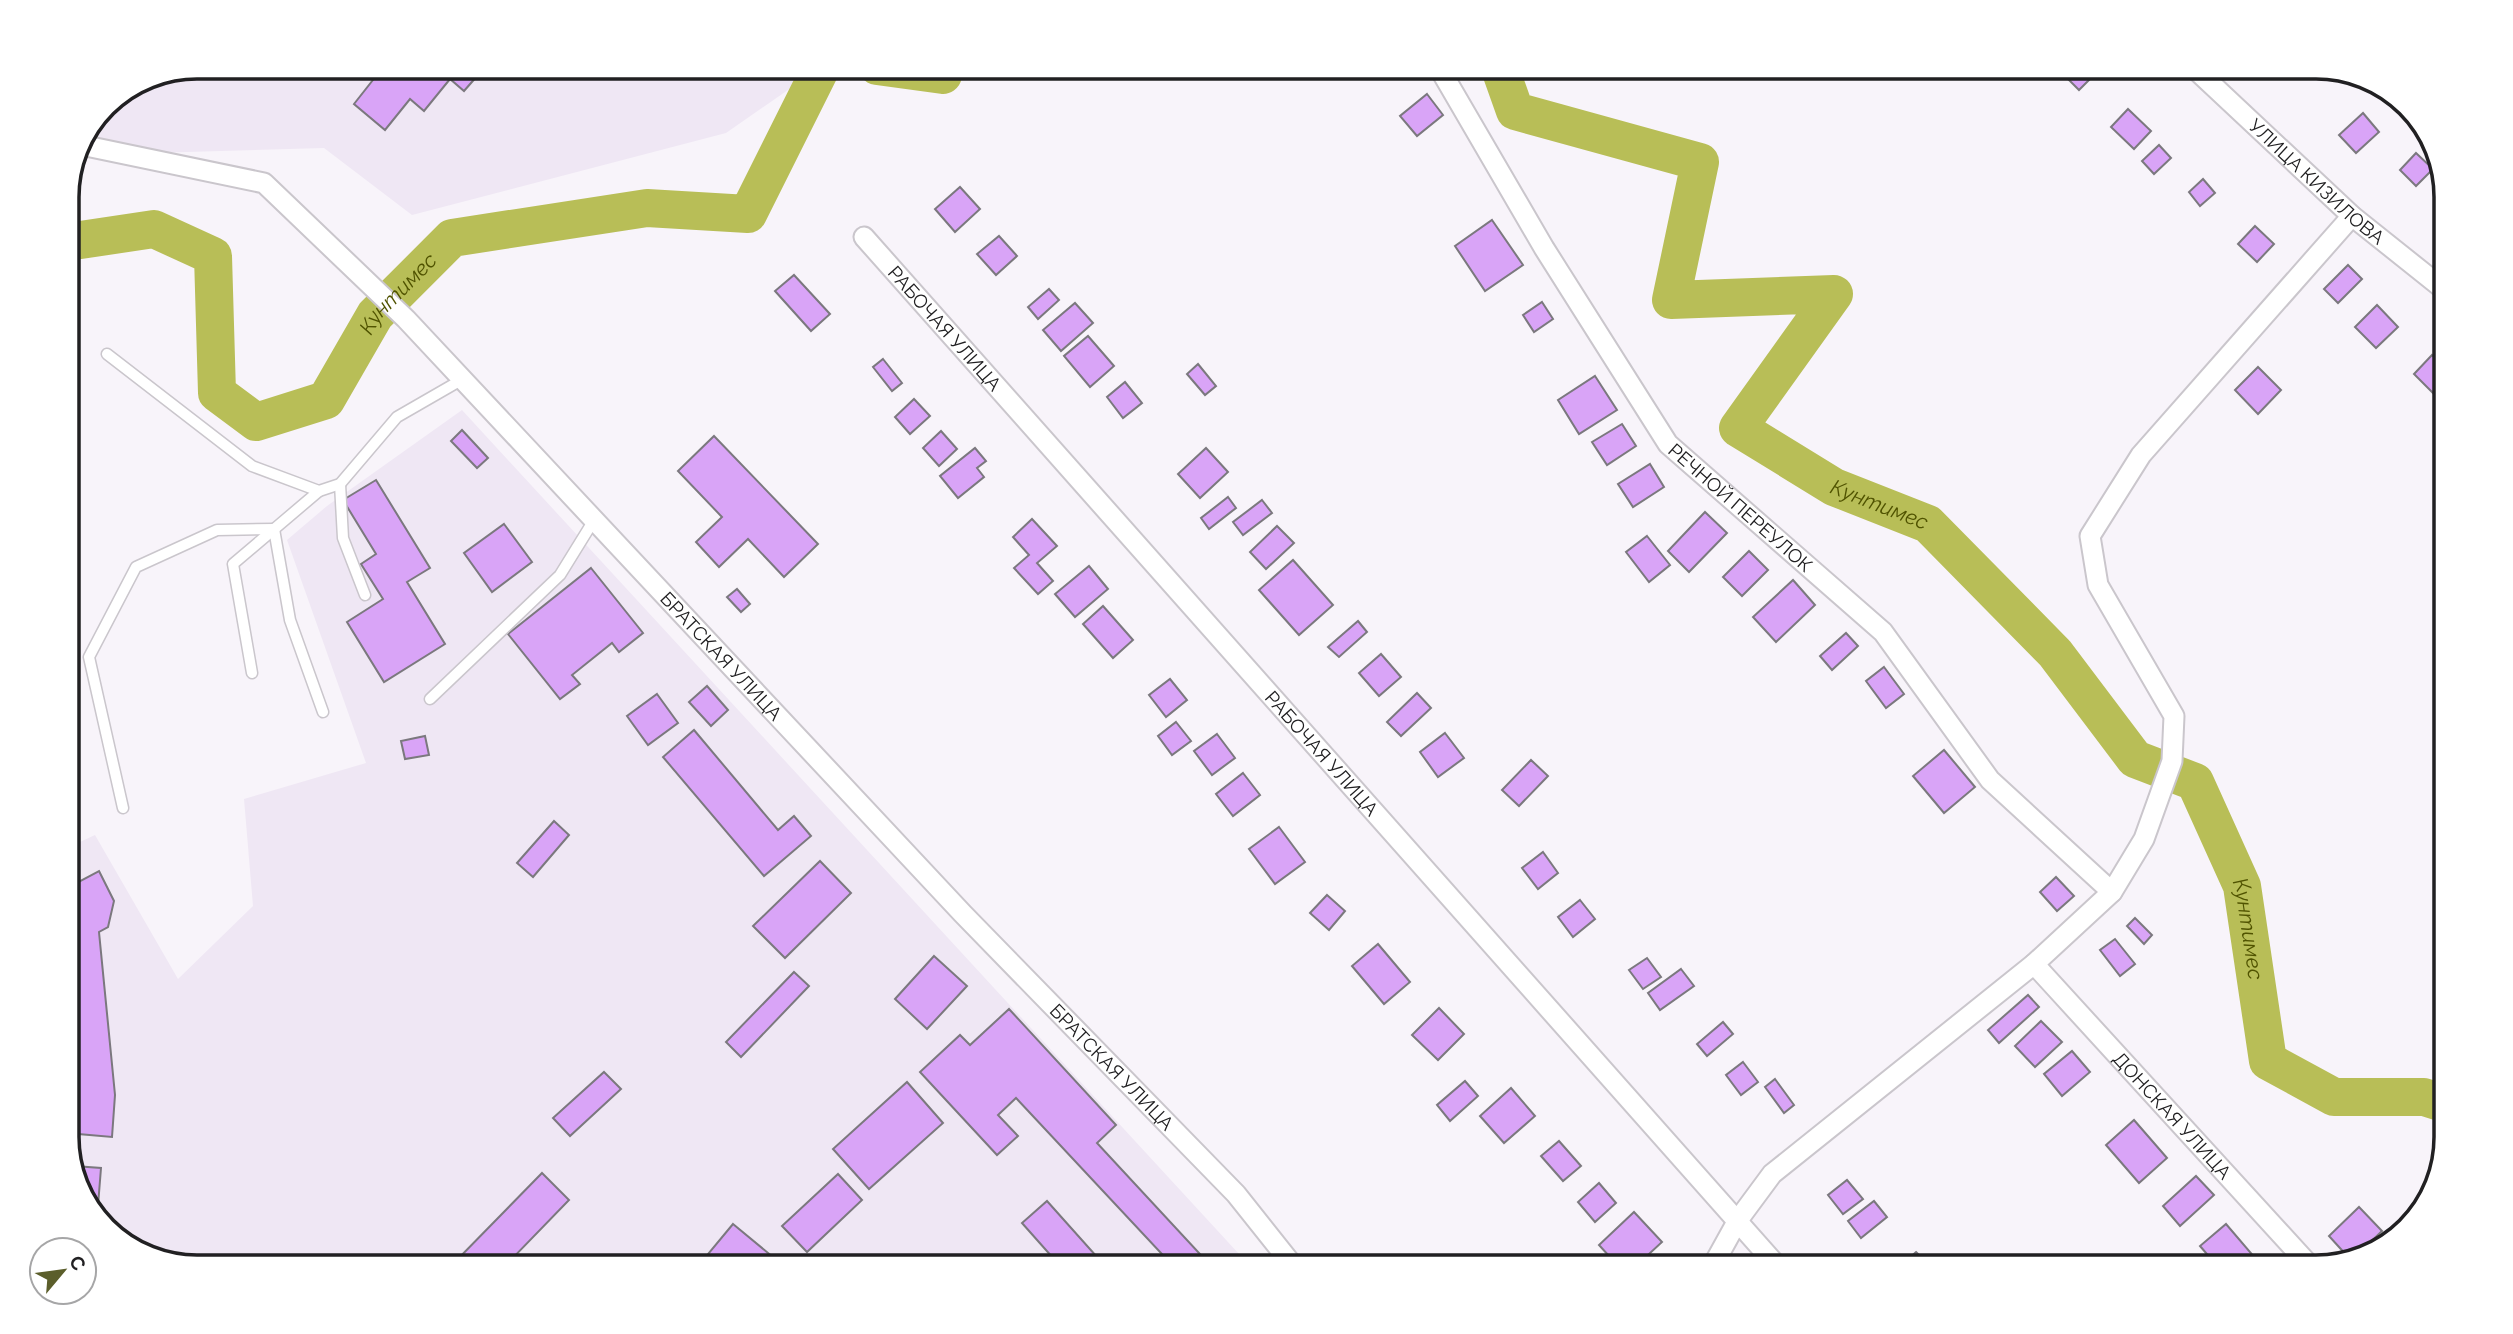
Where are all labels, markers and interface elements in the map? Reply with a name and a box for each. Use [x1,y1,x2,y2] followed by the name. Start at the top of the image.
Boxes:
[2244,114,2389,249] street label: УЛИЦА КИЗИЛОВА
[354,248,442,339] water label: Кунтимес
[884,261,1006,395] street label: РАБОЧАЯ УЛИЦА
[1664,439,1817,576] street label: РЕЧНОЙ ПЕРЕУЛОК
[1827,474,1932,535] water label: Кунтимес
[656,587,787,725] street label: БРАТСКАЯ УЛИЦА
[1261,686,1383,820] street label: РАБОЧАЯ УЛИЦА
[2228,874,2269,981] water label: Кунтимес
[1046,999,1179,1135] street label: БРАТСКАЯ УЛИЦА
[2109,1047,2236,1183] street label: ДОНСКАЯ УЛИЦА
[28,1236,98,1306] north arrow
[65,1252,91,1274] text: С

